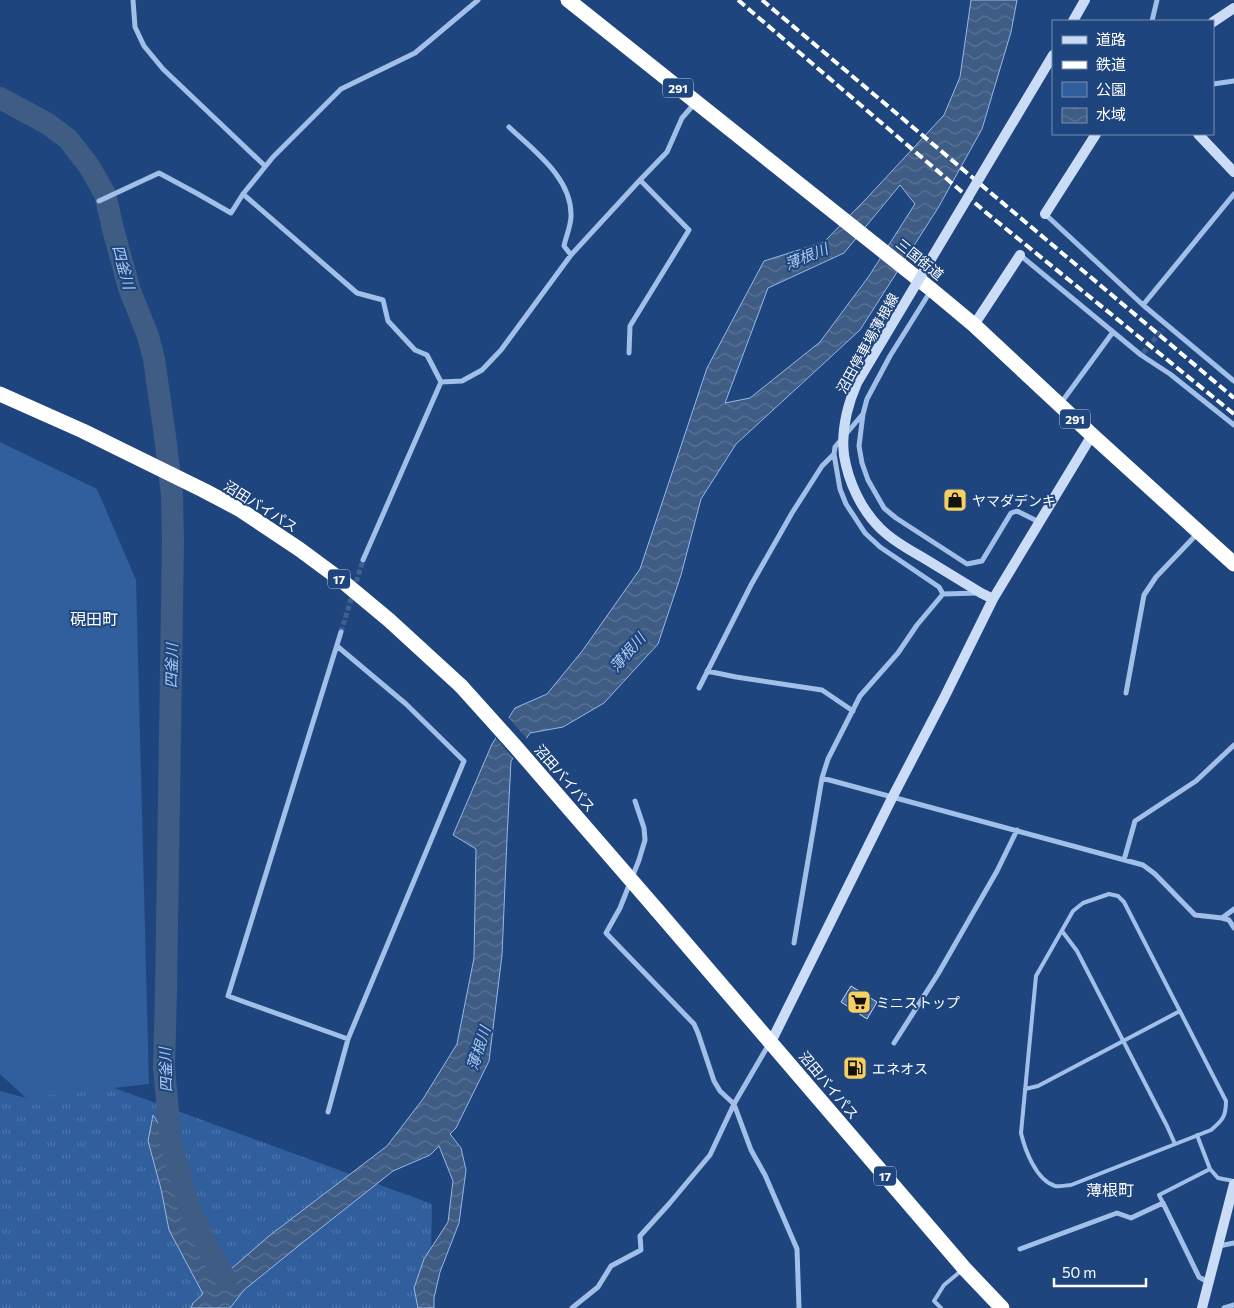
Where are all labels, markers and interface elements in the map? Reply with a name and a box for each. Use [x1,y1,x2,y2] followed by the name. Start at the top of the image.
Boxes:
[1052,20,1214,135] legend
[1096,30,1126,48] text: 道路
[1096,55,1126,73] text: 鉄道
[663,78,693,98] road number: 291
[1096,80,1126,98] text: 公園
[1096,105,1126,123] text: 水域
[893,235,947,283] street label: 三国街道
[782,238,832,273] water label: 薄根川
[109,243,139,293] water label: 四釜川
[832,290,902,396] street label: 沼田停車場薄根線
[1060,409,1090,428] road number: 291
[221,477,301,535] street label: 沼田バイパス
[942,487,968,513] shop icon: ヤマダデンキ
[972,492,1056,509] place label: ヤマダデンキ
[328,570,350,588] road number: 17
[70,609,118,628] district label: 硯田町
[605,628,650,675] water label: 薄根川
[162,641,180,689] water label: 四釜川
[531,741,599,815] street label: 沼田バイパス
[846,989,872,1015] supermarket icon: ミニストップ
[876,994,960,1011] place label: ミニストップ
[462,1022,494,1072] water label: 薄根川
[155,1045,175,1093] water label: 四釜川
[796,1047,862,1123] street label: 沼田バイパス
[842,1055,868,1081] fuel station icon: エネオス
[872,1060,928,1077] place label: エネオス
[874,1166,896,1186] road number: 17
[1086,1180,1134,1199] district label: 薄根町
[1054,1256,1146,1288] scale bar
[1062,1263,1096,1281] text: 50 m

